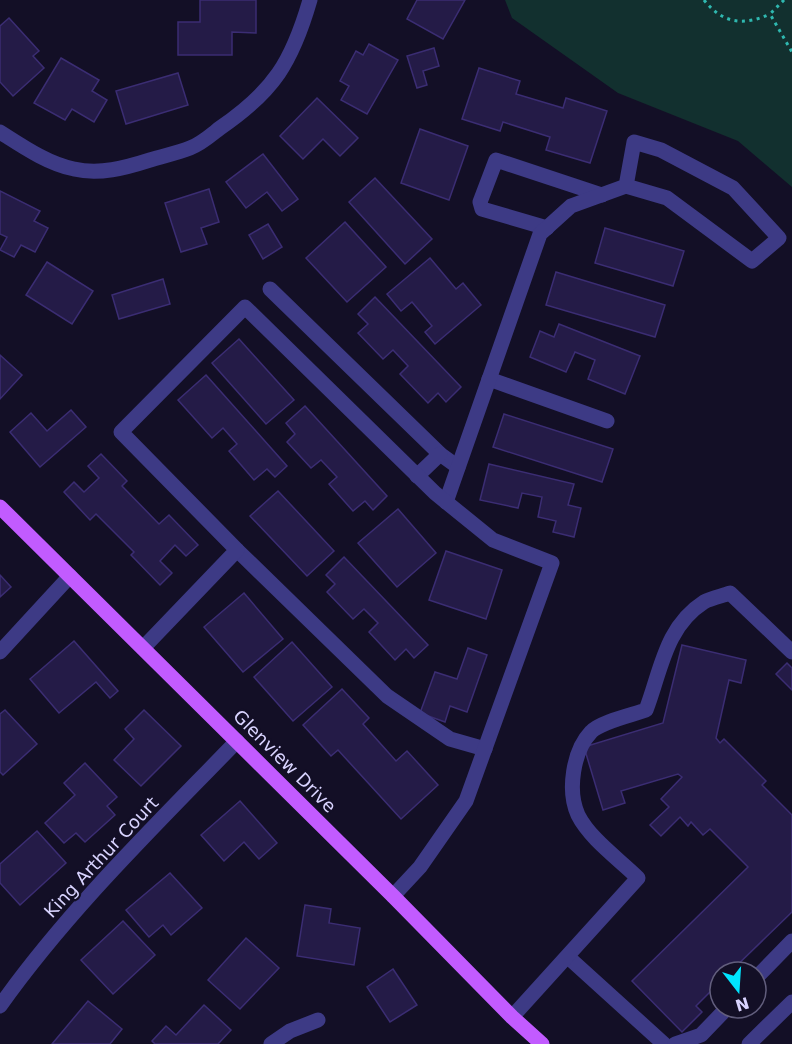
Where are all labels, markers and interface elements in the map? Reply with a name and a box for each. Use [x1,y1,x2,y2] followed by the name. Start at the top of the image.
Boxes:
[229,705,341,817] street label: Glenview Drive
[40,792,162,922] street label: King Arthur Court
[708,960,768,1020] north arrow
[733,993,751,1015] text: N

